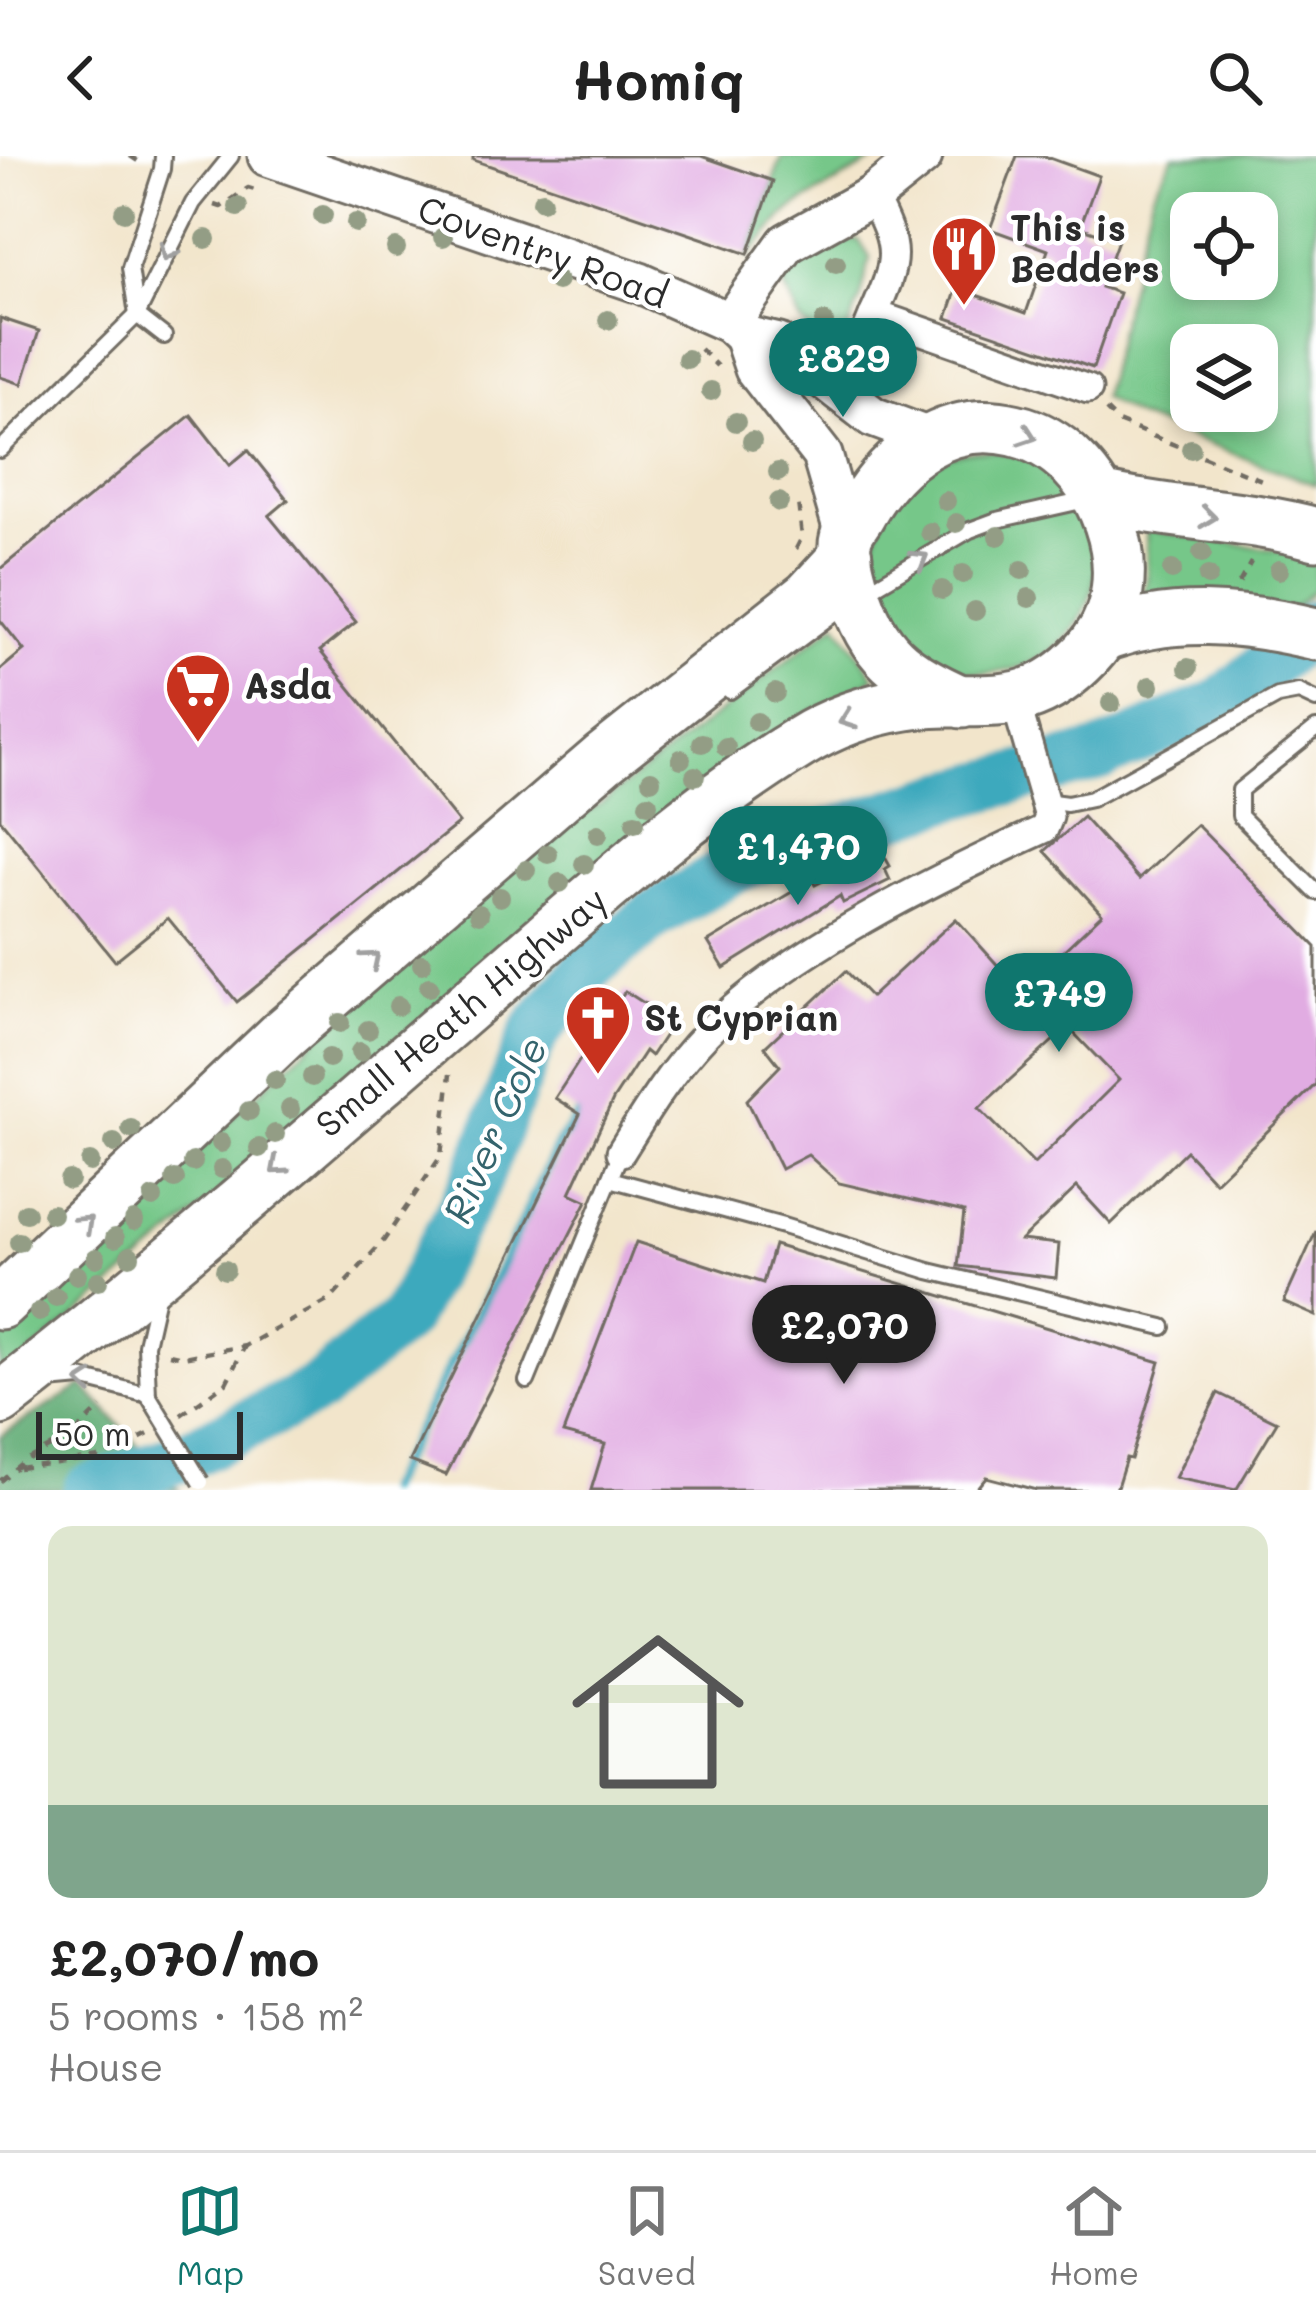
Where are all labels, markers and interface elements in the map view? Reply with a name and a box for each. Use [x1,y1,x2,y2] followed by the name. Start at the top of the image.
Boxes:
[572,43,744,114] text: Homiq
[48,45,114,111] icon: back
[1202,45,1268,111] icon: search
[412,184,675,318] street label: Coventry Road
[1170,192,1278,432] map controls
[1170,192,1278,300] button: locate
[1010,203,1160,291] place label: This is Bedders
[929,214,999,308] restaurant icon: This is Bedders
[159,241,182,263] one-way arrow
[772,318,914,420] pin: £829
[1170,324,1278,432] button: layers
[796,331,890,382] text: £829
[1016,422,1037,446] one-way arrow
[1198,503,1218,529] one-way arrow
[907,550,929,573] one-way arrow
[163,651,233,745] supermarket icon: Asda
[244,661,332,708] place label: Asda
[838,705,859,730] one-way arrow
[700,806,896,908] pin: £1,470
[735,819,861,870] text: £1,470
[305,875,616,1147] street label: Small Heath Highway
[358,951,380,973] one-way arrow
[988,953,1130,1055] pin: £749
[1012,966,1106,1017] text: £749
[563,983,633,1077] church icon: St Cyprian
[644,993,838,1041] place label: St Cyprian
[430,1028,557,1231] water label: River Cole
[270,1152,292,1174] one-way arrow
[71,1215,93,1237] one-way arrow
[746,1285,942,1387] pin: £2,070
[779,1298,909,1349] text: £2,070
[75,1370,94,1395] one-way arrow
[36,1406,243,1459] scale bar
[54,1411,130,1454] text: 50 m
[550,1604,766,1820] icon: home
[48,1922,319,1989] text: £2,070/mo
[48,1989,363,2040] text: 5 rooms · 158 m²
[48,2040,163,2091] text: House
[177,2178,244,2293] tab: Map
[598,2178,696,2293] tab: Saved
[1049,2178,1139,2293] tab: Home

